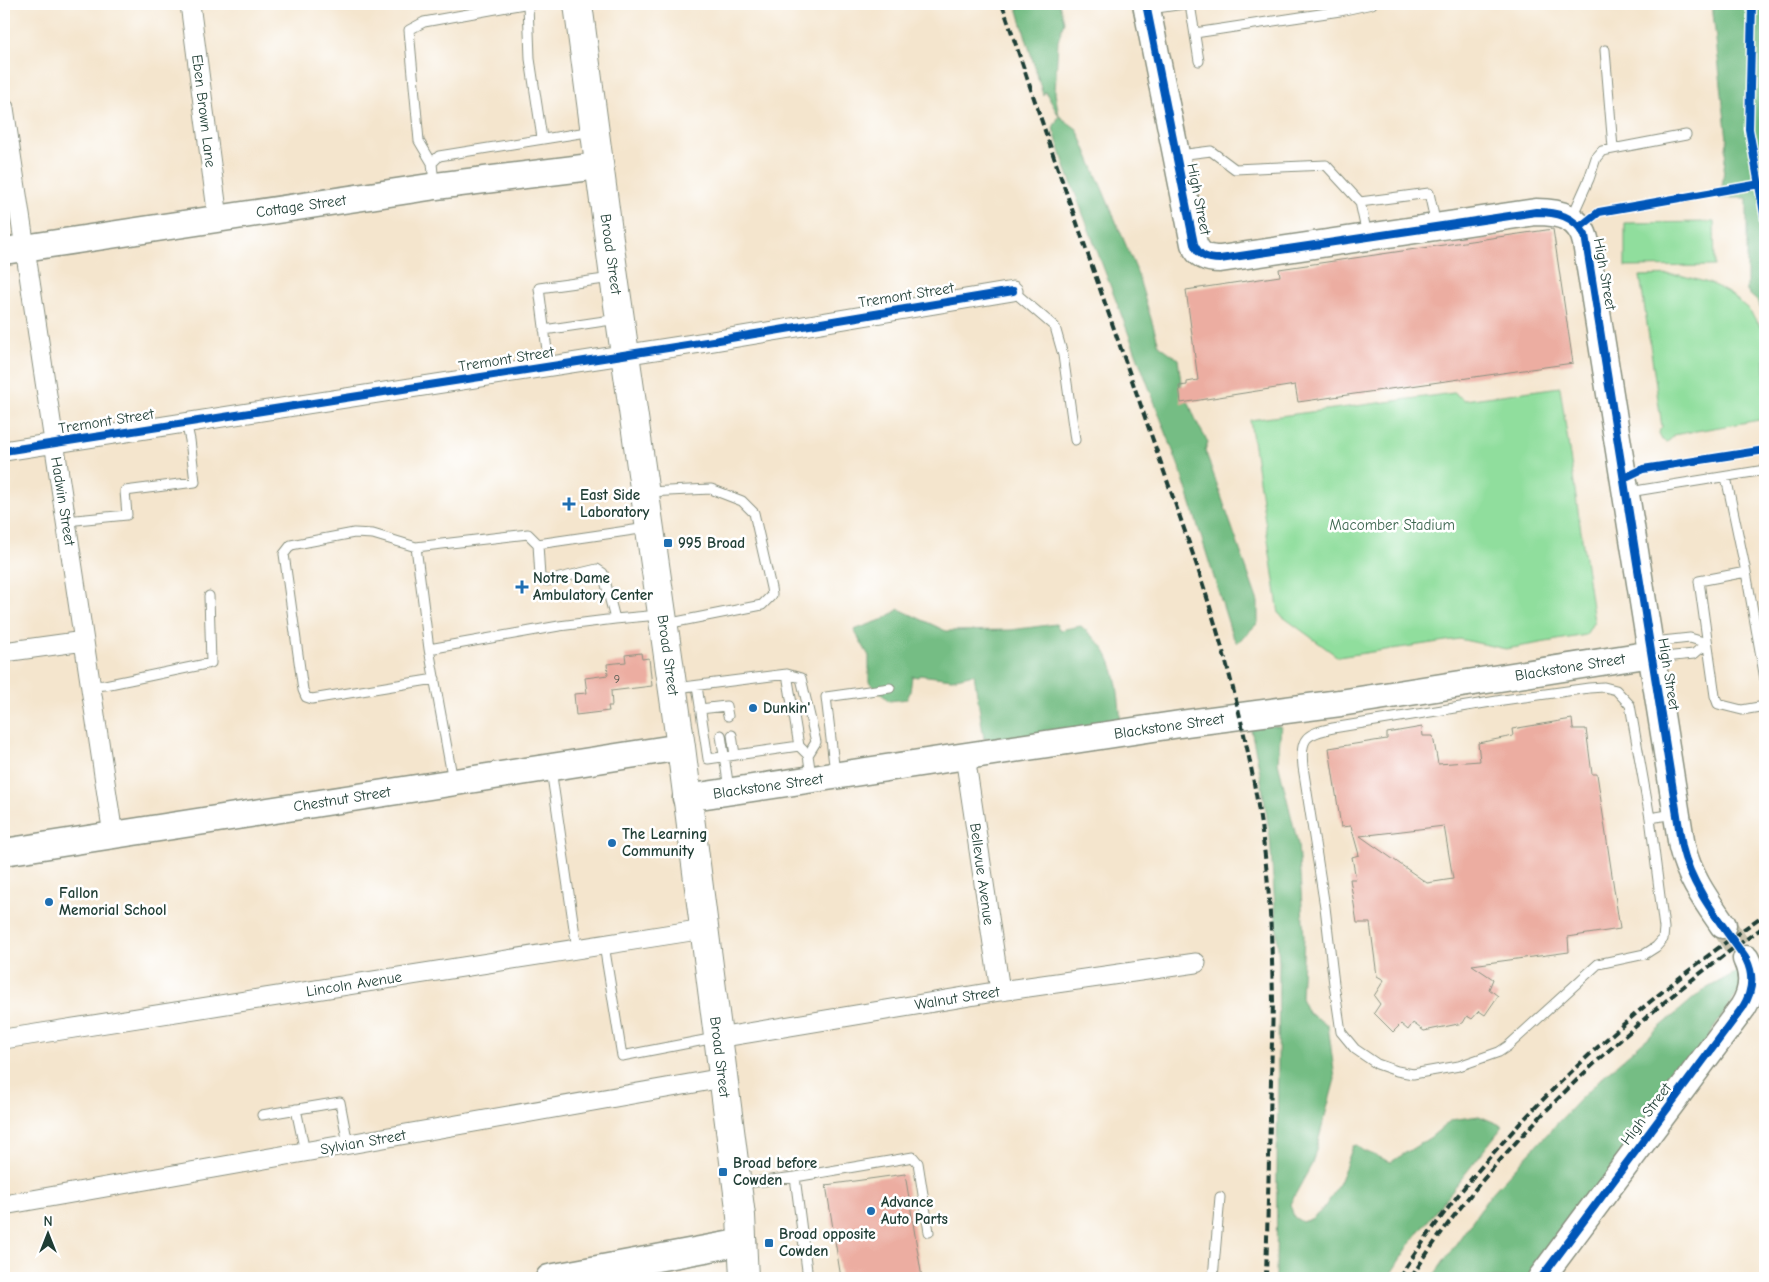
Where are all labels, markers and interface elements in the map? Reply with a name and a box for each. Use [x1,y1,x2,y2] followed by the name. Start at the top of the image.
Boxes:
[188,53,220,169] street label: Eben Brown Lane
[1183,162,1215,237] street label: High Street
[255,191,348,221] street label: Cottage Street
[596,213,626,296] street label: Broad Street
[1590,237,1620,312] street label: High Street
[857,278,956,311] street label: Tremont Street
[457,342,556,375] street label: Tremont Street
[57,404,156,437] street label: Tremont Street
[47,455,79,547] street label: Hadwin Street
[580,486,650,521] place label: East Side Laboratory
[562,497,576,511] marker: East Side Laboratory
[1329,516,1455,534] park label: Macomber Stadium
[678,534,745,552] place label: 995 Broad
[662,537,674,549] marker: 995 Broad
[533,569,653,604] place label: Notre Dame Ambulatory Center
[515,580,529,594] marker: Notre Dame Ambulatory Center
[653,614,683,697] street label: Broad Street
[1654,637,1684,712] street label: High Street
[1514,649,1627,685] street label: Blackstone Street
[614,672,620,686] house number: 9
[763,699,810,717] place label: Dunkin'
[747,702,759,714] marker: Dunkin'
[1113,709,1226,743] street label: Blackstone Street
[712,769,825,803] street label: Blackstone Street
[292,782,393,816] street label: Chestnut Street
[966,822,998,927] street label: Bellevue Avenue
[622,825,707,860] place label: The Learning Community
[606,837,618,849] marker: The Learning Community
[59,884,167,919] place label: Fallon Memorial School
[43,896,55,908] marker: Fallon Memorial School
[305,967,404,1000] street label: Lincoln Avenue
[913,982,1001,1014] street label: Walnut Street
[706,1016,734,1099] street label: Broad Street
[1617,1079,1676,1148] street label: High Street
[319,1125,408,1158] street label: Sylvian Street
[733,1154,817,1189] place label: Broad before Cowden
[717,1166,729,1178] marker: Broad before Cowden
[881,1193,948,1228] place label: Advance Auto Parts
[865,1205,877,1217] marker: Advance Auto Parts
[22,1210,72,1260] north arrow
[43,1213,53,1230] text: N
[779,1225,876,1260] place label: Broad opposite Cowden
[763,1237,775,1249] marker: Broad opposite Cowden

